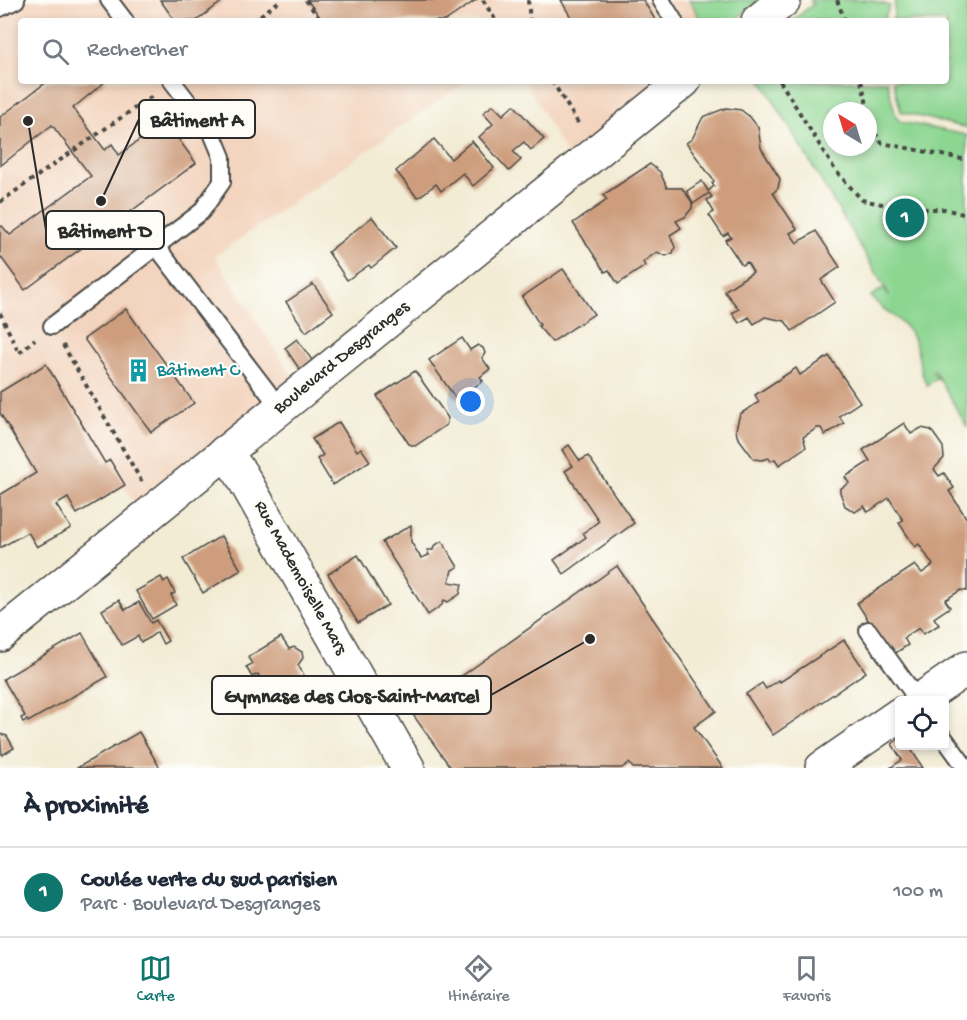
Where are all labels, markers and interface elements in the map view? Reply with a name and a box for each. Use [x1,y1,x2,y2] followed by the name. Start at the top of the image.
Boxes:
[18,18,949,84] search box
[39,35,72,68] icon: search
[87,38,187,64] text: Rechercher
[139,100,255,138] callout: Bâtiment A
[823,102,877,156] north arrow
[150,111,245,134] text: Bâtiment A
[886,196,924,240] pin: 1
[46,211,164,249] callout: Bâtiment D
[57,222,153,245] text: Bâtiment D
[269,296,415,420] street label: Boulevard Desgranges
[126,358,152,384] building icon: Bâtiment C
[156,361,241,382] place label: Bâtiment C
[456,387,485,416] your location
[249,497,352,660] street label: Rue Mademoiselle Mars
[212,676,491,714] callout: Gymnase des Clos-Saint-Marcel
[224,687,480,710] text: Gymnase des Clos-Saint-Marcel
[895,696,949,750] map controls
[895,696,949,750] button: locate
[24,792,148,823] text: À proximité
[81,868,337,894] text: Coulée verte du sud parisien
[39,881,48,904] text: 1
[893,881,943,904] text: 100 m
[81,894,320,917] text: Parc · Boulevard Desgranges
[137,952,175,1007] tab: Carte
[448,952,510,1007] tab: Itinéraire
[783,952,830,1007] tab: Favoris

